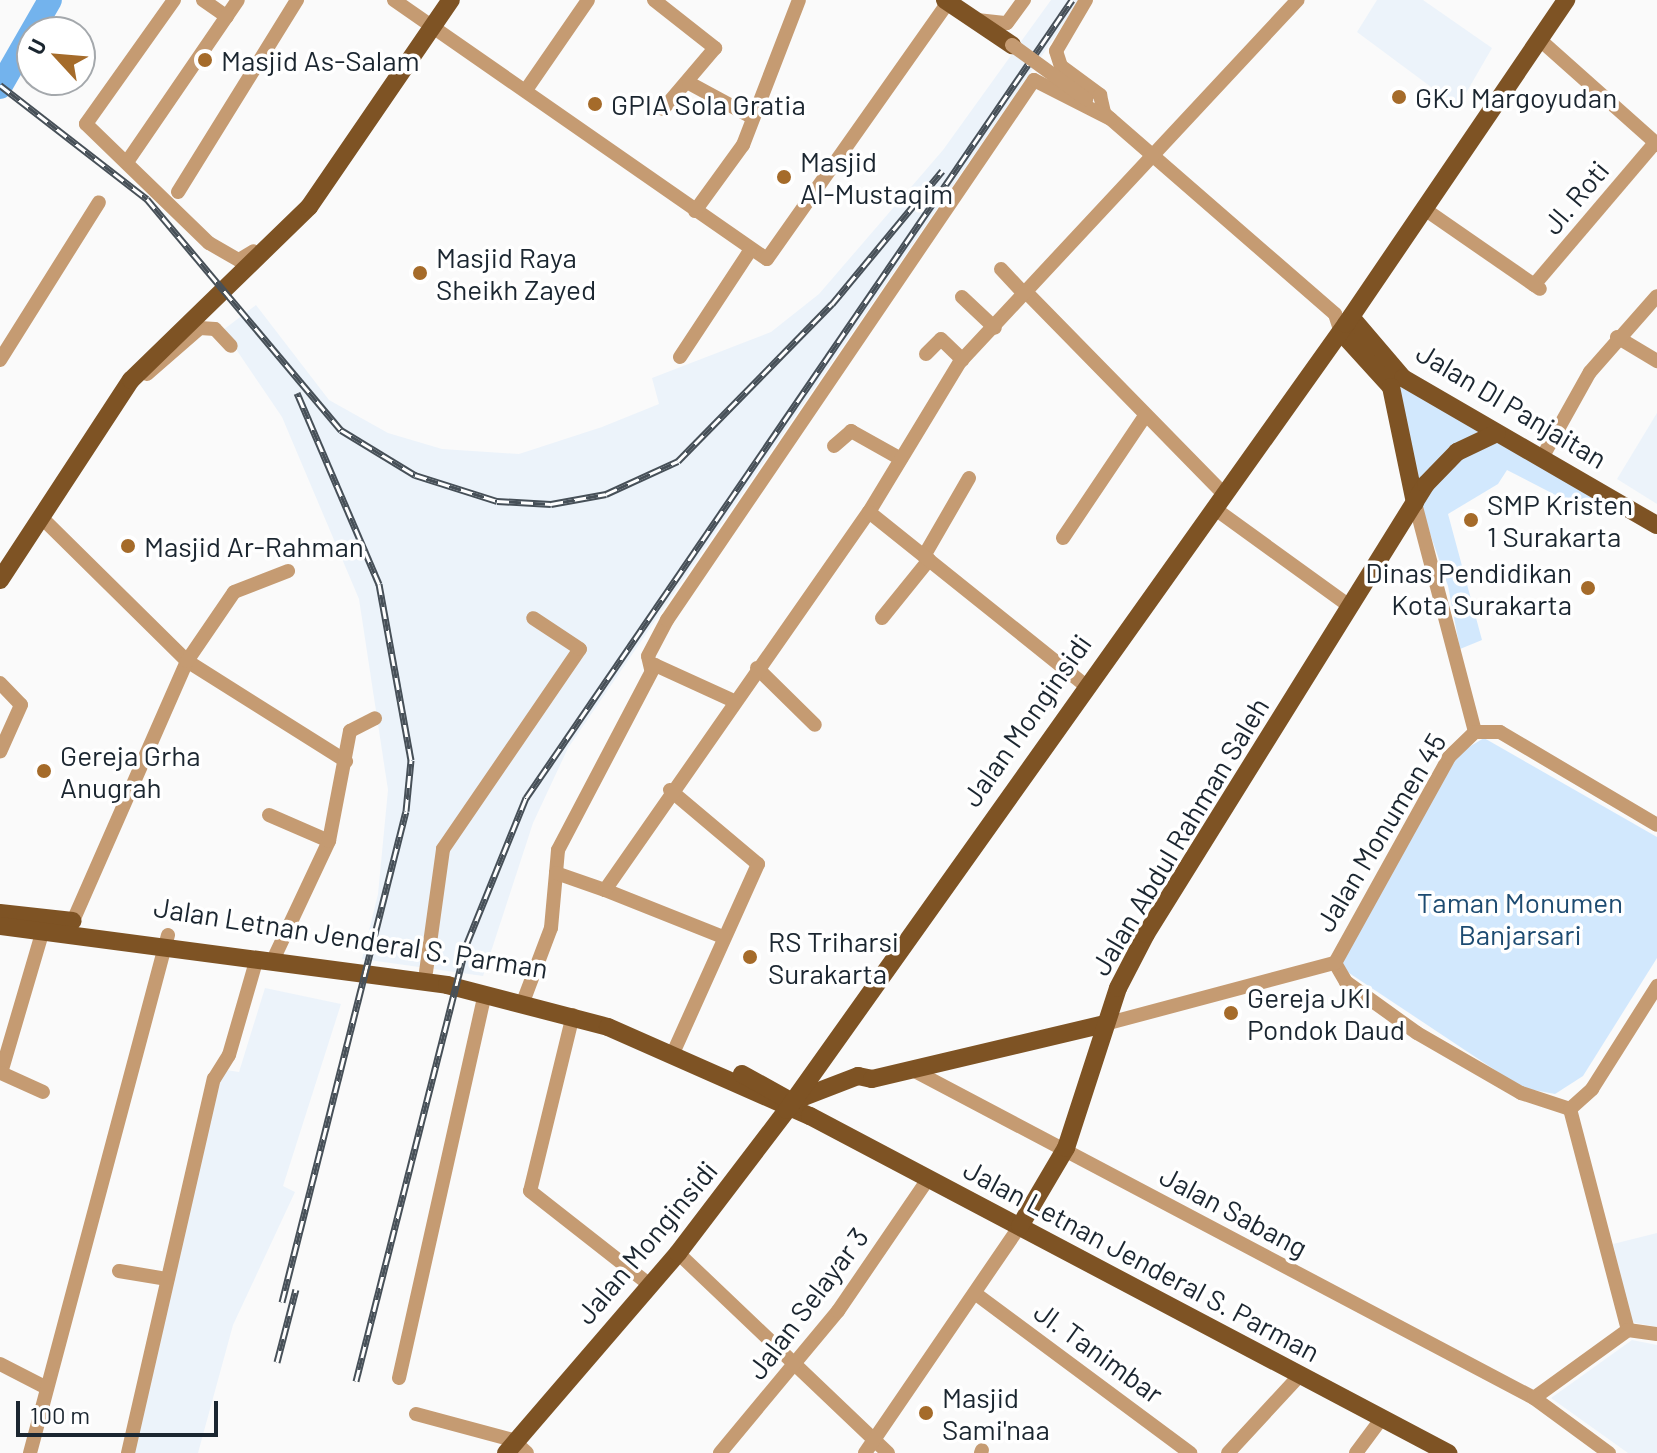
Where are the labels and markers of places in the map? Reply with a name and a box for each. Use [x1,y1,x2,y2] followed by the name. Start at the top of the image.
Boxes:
[221,43,420,77] place label: Masjid As-Salam
[196,51,214,69] marker: Masjid As-Salam
[1415,80,1617,114] place label: GKJ Margoyudan
[611,87,806,121] place label: GPIA Sola Gratia
[1390,88,1408,106] marker: GKJ Margoyudan
[586,95,604,113] marker: GPIA Sola Gratia
[800,144,953,210] place label: Masjid Al-Mustaqim
[775,168,793,186] marker: Masjid Al-Mustaqim
[436,240,596,306] place label: Masjid Raya Sheikh Zayed
[411,264,429,282] marker: Masjid Raya Sheikh Zayed
[1487,487,1633,553] place label: SMP Kristen 1 Surakarta
[1462,511,1480,529] marker: SMP Kristen 1 Surakarta
[144,529,364,563] place label: Masjid Ar-Rahman
[119,537,137,555] marker: Masjid Ar-Rahman
[1365,555,1572,621] place label: Dinas Pendidikan Kota Surakarta
[1579,579,1597,597] marker: Dinas Pendidikan Kota Surakarta
[60,738,201,804] place label: Gereja Grha Anugrah
[35,762,53,780] marker: Gereja Grha Anugrah
[768,924,899,990] place label: RS Triharsi Surakarta
[739,946,761,968] marker: RS Triharsi Surakarta
[1247,980,1405,1046] place label: Gereja JKI Pondok Daud
[1222,1004,1240,1022] marker: Gereja JKI Pondok Daud
[942,1380,1050,1446] place label: Masjid Sami'naa
[917,1404,935,1422] marker: Masjid Sami'naa

